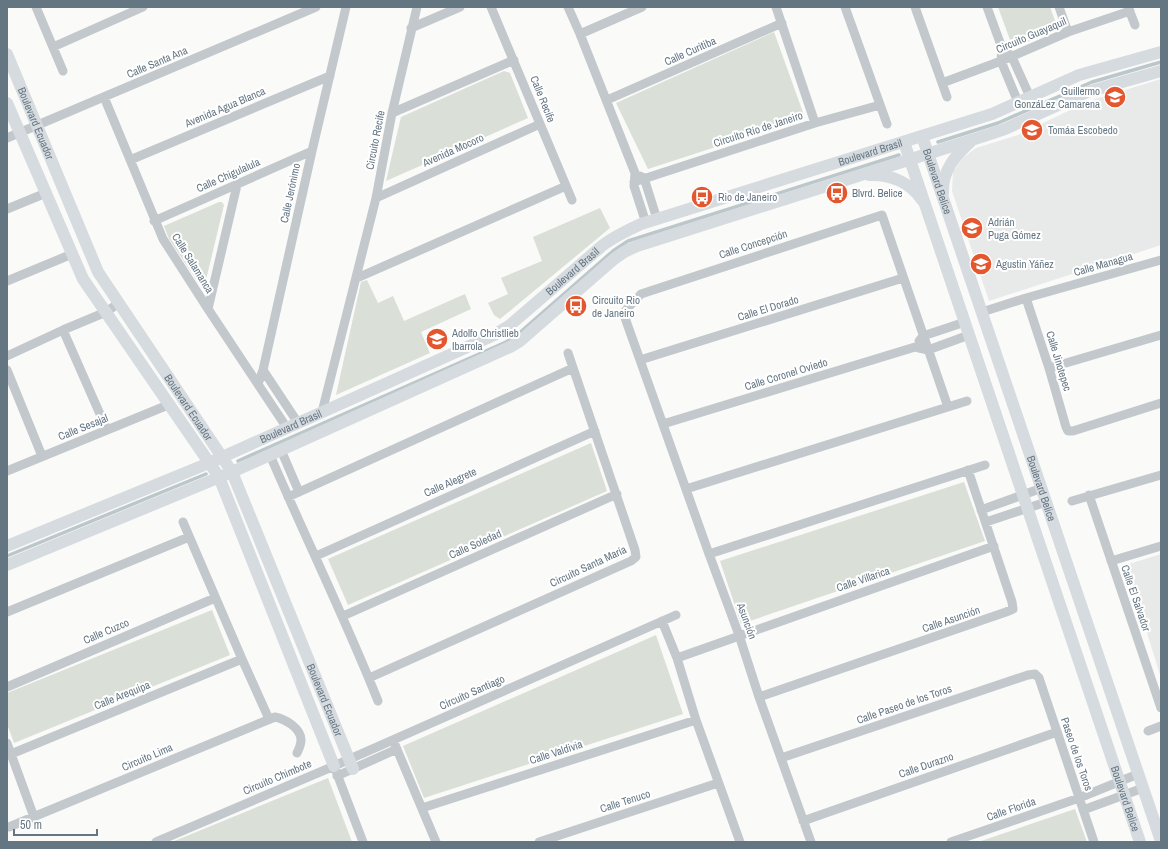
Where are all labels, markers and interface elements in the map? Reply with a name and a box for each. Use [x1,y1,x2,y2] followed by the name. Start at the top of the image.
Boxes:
[994,14,1068,56] street label: Circuito Guayaquil
[662,33,718,69] street label: Calle Curitiba
[124,43,190,81] street label: Calle Santa Ana
[527,74,559,124] street label: Calle Recife
[182,84,267,131] street label: Avenida Agua Blanca
[1014,84,1100,111] place label: Guillermo GonzáLez Camarena
[1102,84,1128,110] school or university icon: Guillermo GonzáLez Camarena
[15,85,57,161] street label: Boulevard Ecuador
[711,108,805,150] street label: Circuito Río de Janeiro
[362,109,388,171] street label: Circuito Recife
[1019,117,1045,143] school or university icon: Tomáa Escobedo
[1048,123,1118,137] place label: Tomáa Escobedo
[419,130,486,170] street label: Avenida Mocoro
[836,136,904,169] street label: Boulevard Brasil
[920,147,955,216] street label: Boulevard Belice
[194,155,262,195] street label: Calle Chigulalula
[277,162,303,224] street label: Calle Jerónimo
[824,180,850,206] bus stop icon: Blvrd. Belice
[689,184,715,210] bus stop icon: Rio de Janeiro
[852,186,903,200] place label: Blvrd. Belice
[718,190,777,204] place label: Rio de Janeiro
[959,215,985,241] school or university icon: Adrián Puga Gómez
[987,215,1041,242] place label: Adrián Puga Gómez
[717,226,789,262] street label: Calle Concepción
[169,230,217,296] street label: Calle Salamanca
[543,244,602,298] street label: Boulevard Brasil
[1072,249,1134,279] street label: Calle Managua
[968,251,994,277] school or university icon: Agustin Yáñez
[995,257,1054,271] place label: Agustin Yáñez
[736,292,800,324] street label: Calle El Dorado
[563,293,589,319] bus stop icon: Circuito Rio de Janeiro
[592,293,640,320] place label: Circuito Rio de Janeiro
[424,326,450,352] school or university icon: Adolfo Christlieb Ibarrola
[451,326,519,353] place label: Adolfo Christlieb Ibarrola
[1043,329,1075,393] street label: Calle Jinotepec
[743,355,829,393] street label: Calle Coronel Oviedo
[161,371,216,443] street label: Boulevard Ecuador
[258,406,324,446] street label: Boulevard Brasil
[56,411,110,443] street label: Calle Sesajal
[1024,454,1059,523] street label: Boulevard Belice
[422,464,478,500] street label: Calle Alegrete
[447,526,503,562] street label: Calle Soledad
[547,542,629,590] street label: Circuito Santa María
[834,563,892,595] street label: Calle Villarica
[1118,563,1154,633] street label: Calle El Salvador
[734,600,760,641] street label: Asunción
[920,603,982,635] street label: Calle Asunción
[81,615,131,647] street label: Calle Cuzco
[304,662,346,738] street label: Boulevard Ecuador
[437,671,507,713] street label: Circuito Santiago
[92,677,152,713] street label: Calle Arequipa
[855,681,954,727] street label: Calle Paseo de los Toros
[1058,716,1096,793] street label: Paseo de los Toros
[528,737,584,767] street label: Calle Valdivia
[119,740,175,774] street label: Circuito Lima
[897,749,955,781] street label: Calle Durazno
[241,756,313,798] street label: Circuito Chimbote
[1108,764,1143,833] street label: Boulevard Belice
[598,786,652,816] street label: Calle Tenuco
[985,794,1037,824] street label: Calle Florida
[14,811,97,837] scale bar
[20,817,42,833] text: 50 m

